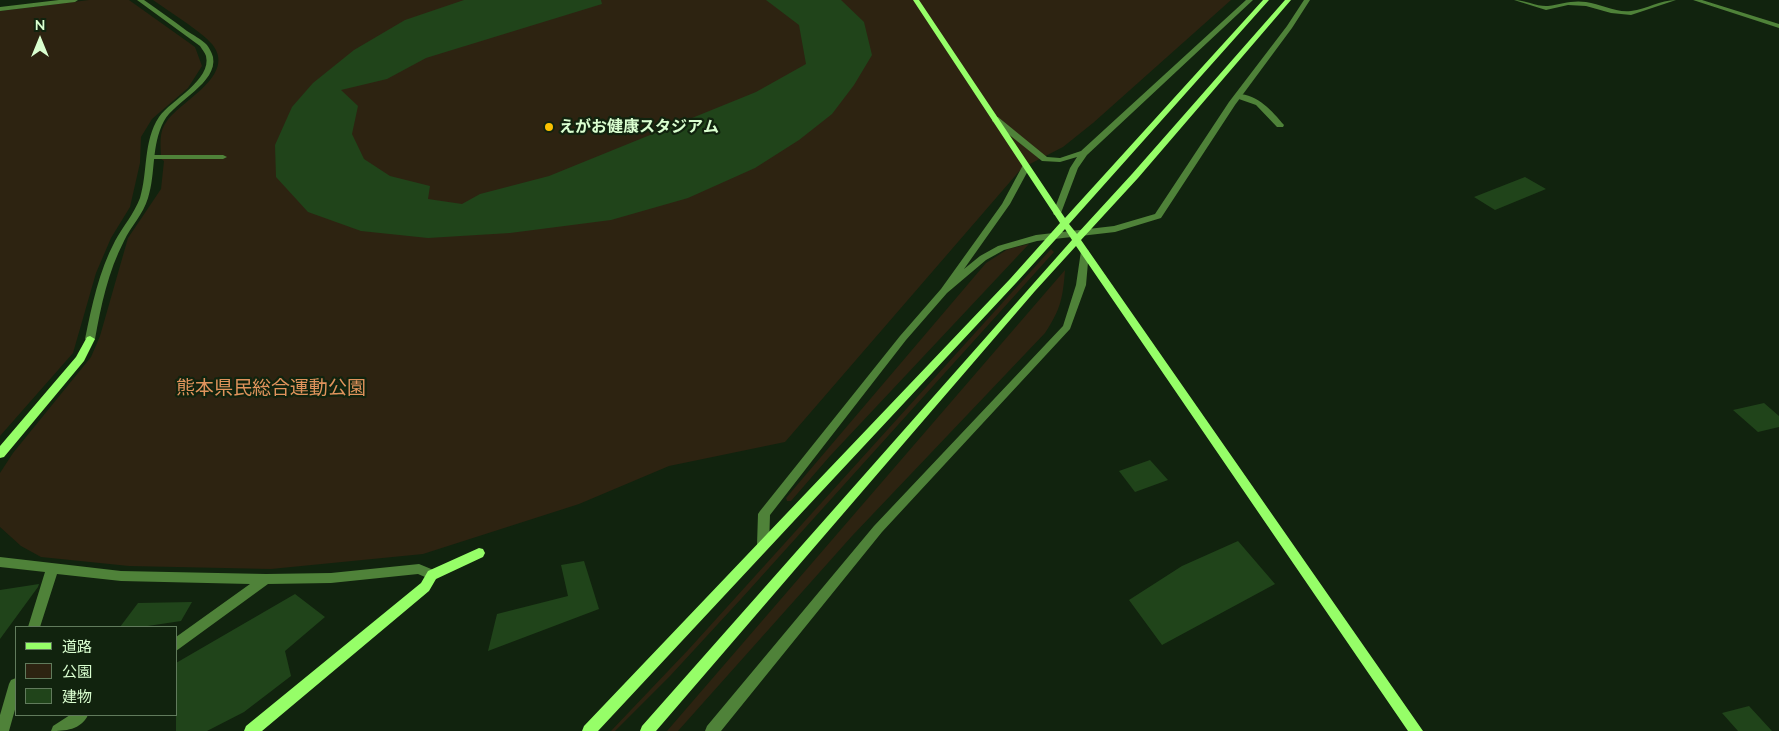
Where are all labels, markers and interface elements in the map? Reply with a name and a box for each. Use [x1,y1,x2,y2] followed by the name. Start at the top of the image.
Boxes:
[15,15,65,65] north arrow
[35,16,45,34] text: N
[559,117,719,137] place label: えがお健康スタジアム
[543,121,555,133] marker: えがお健康スタジアム
[176,377,366,399] park label: 熊本県民総合運動公園
[15,626,178,716] legend
[62,637,92,656] text: 道路
[62,662,92,681] text: 公園
[62,687,92,706] text: 建物

